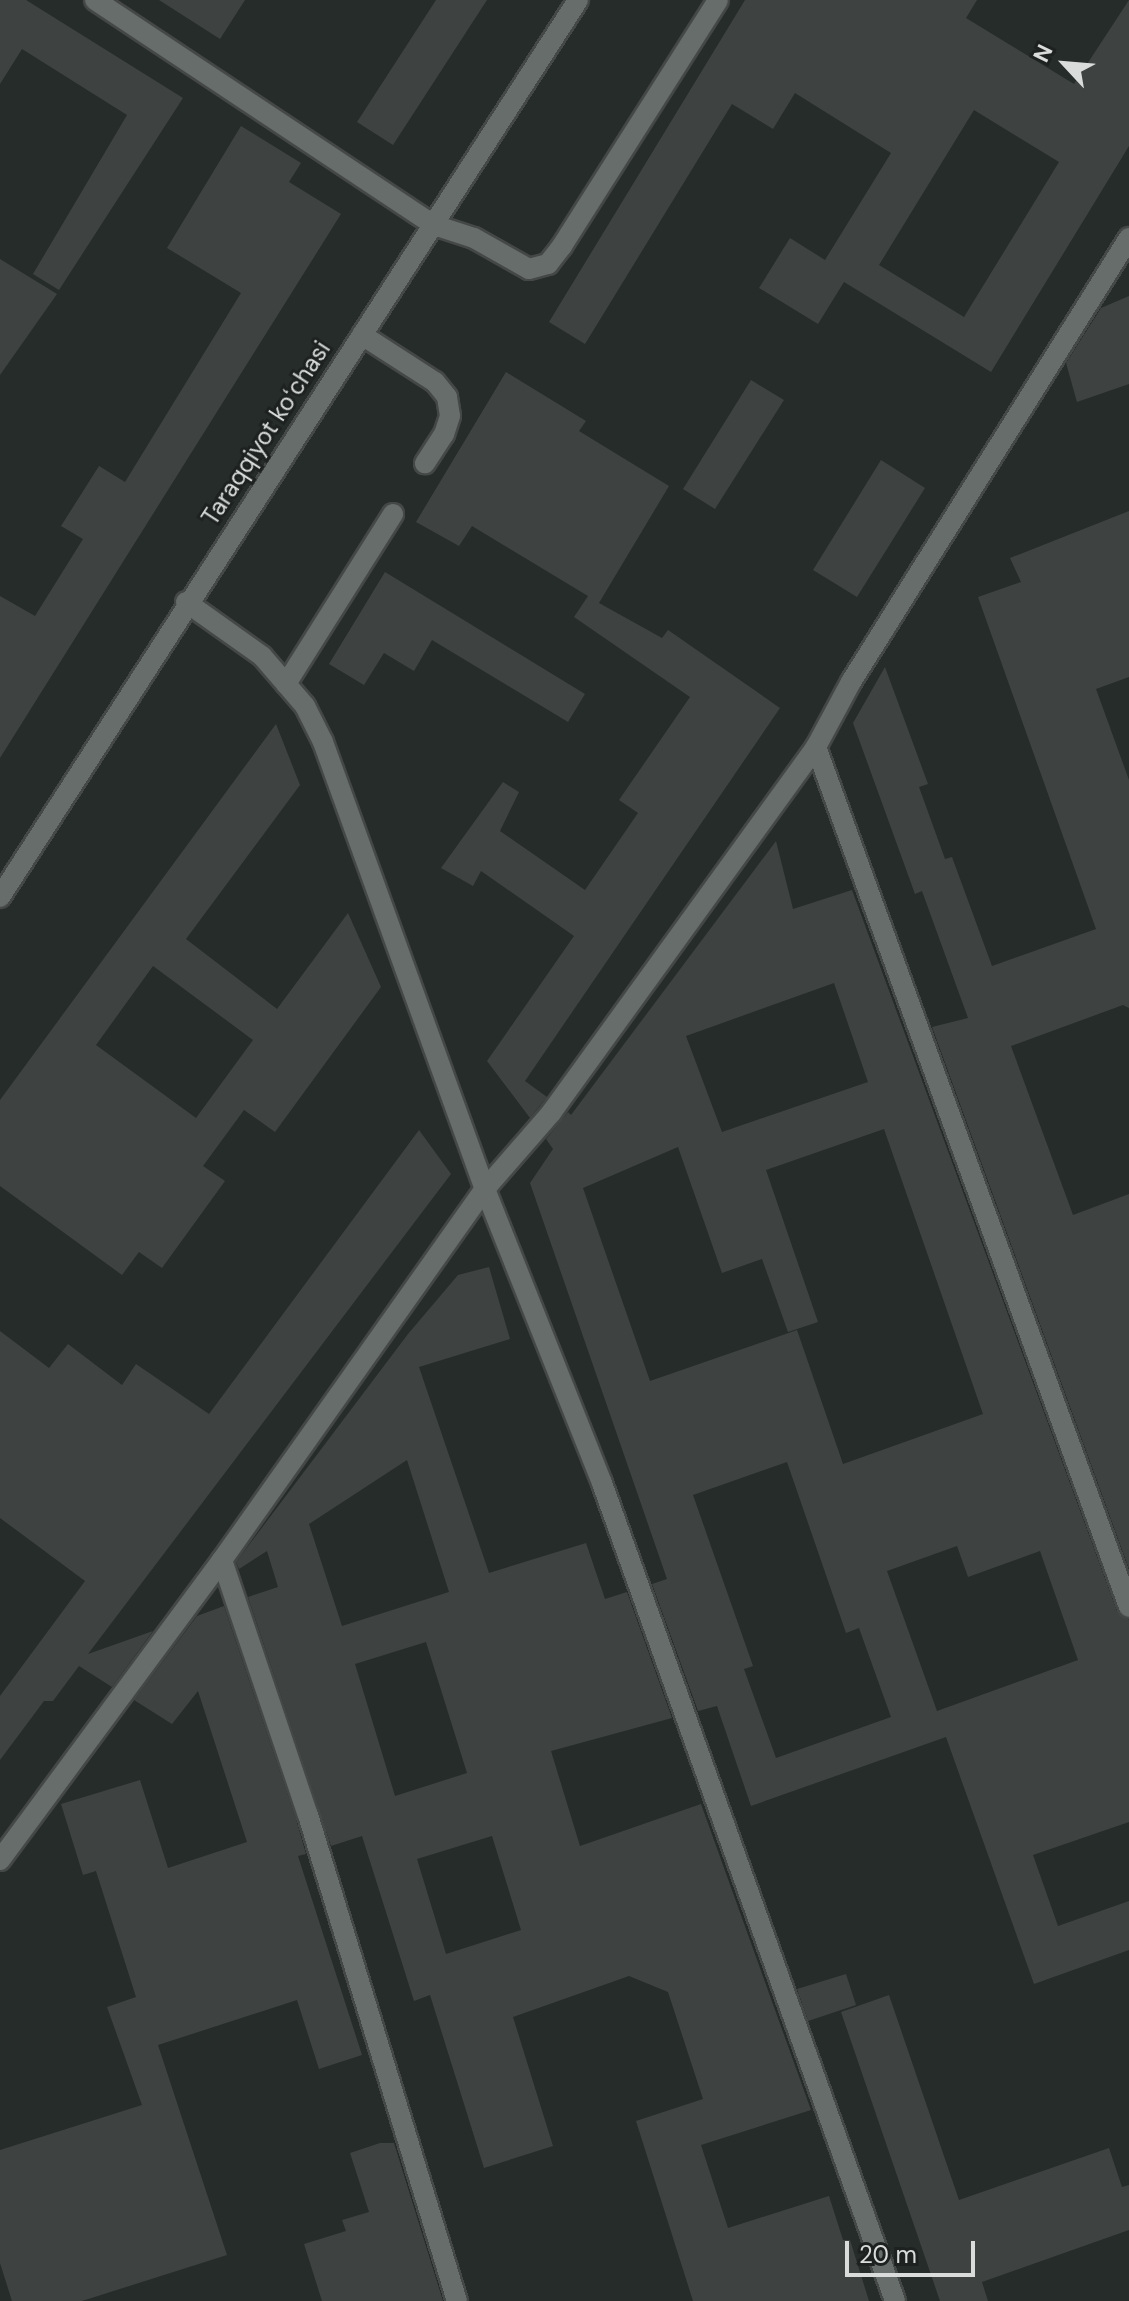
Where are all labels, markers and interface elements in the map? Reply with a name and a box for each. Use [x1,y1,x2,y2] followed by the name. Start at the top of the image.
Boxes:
[1025,24,1105,104] north arrow
[1026,40,1060,67] text: N
[196,336,336,530] street label: Taraqqiyot koʻchasi
[849,2225,979,2275] scale bar
[859,2239,917,2270] text: 20 m

